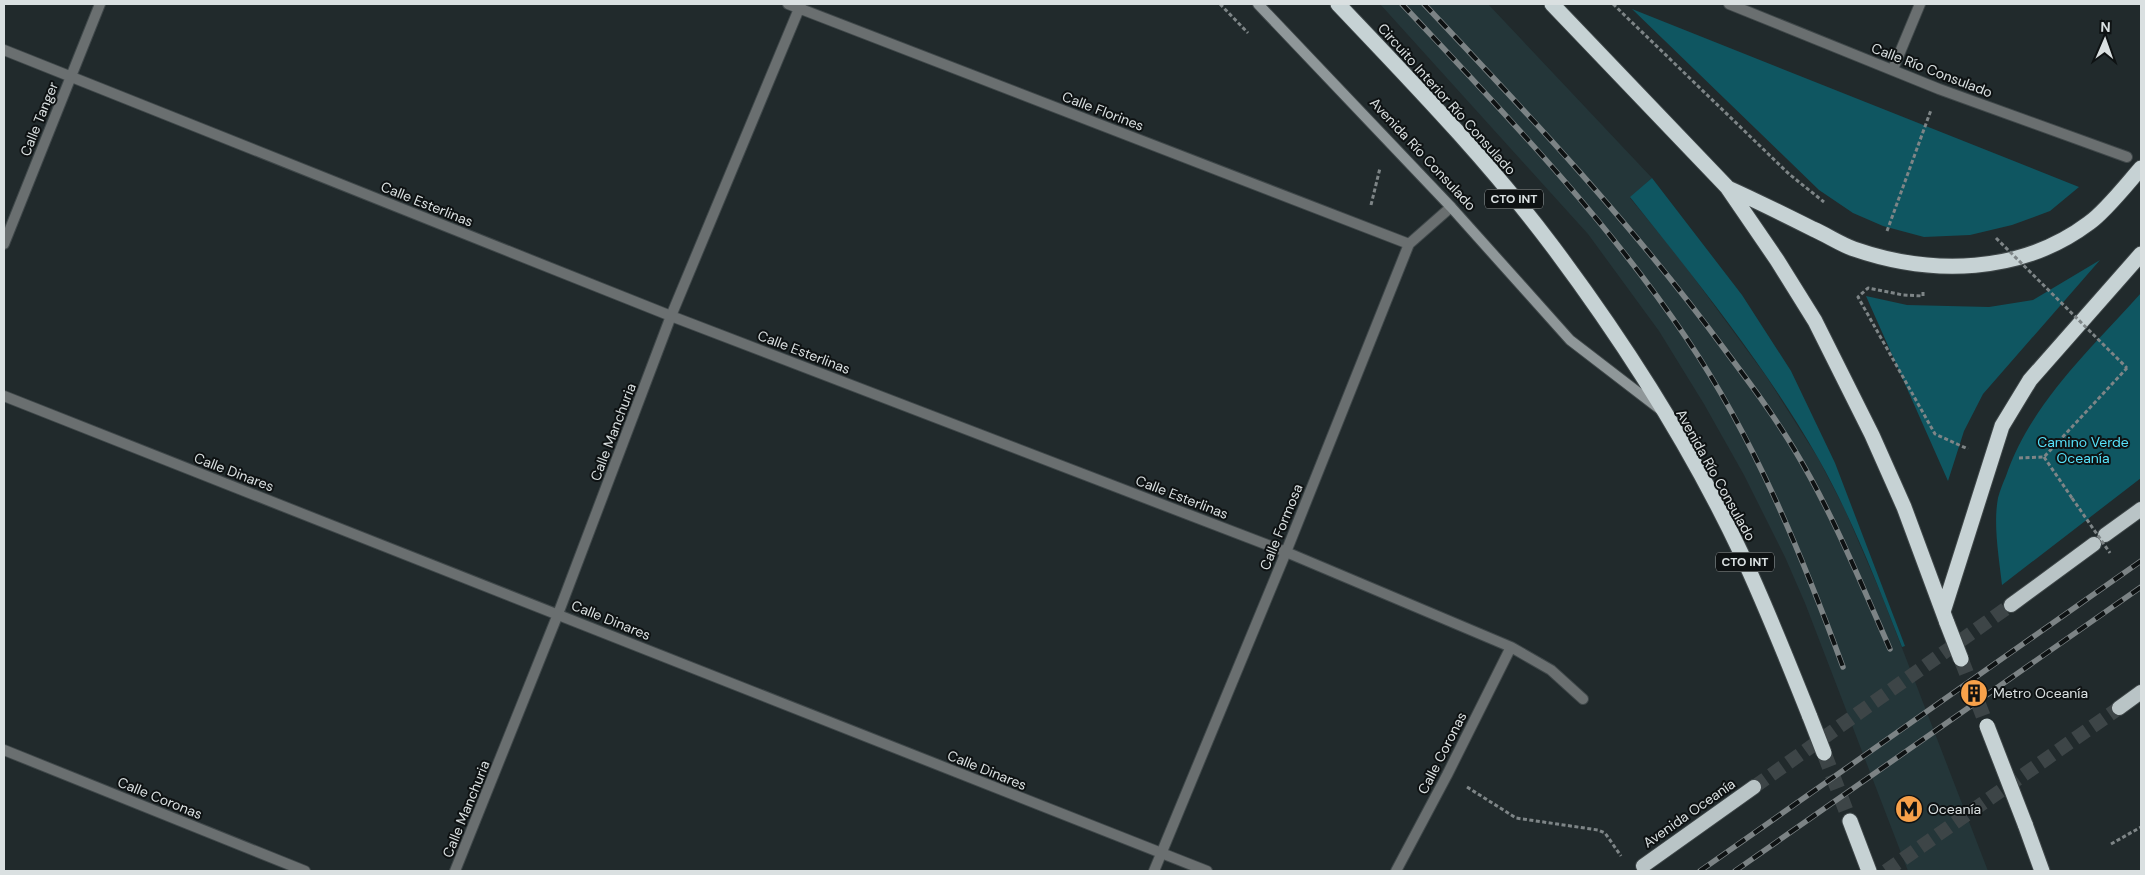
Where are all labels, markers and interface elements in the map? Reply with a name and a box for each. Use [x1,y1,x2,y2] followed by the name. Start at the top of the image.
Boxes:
[2080,15,2130,65] north arrow
[2100,18,2111,36] text: N
[1374,19,1520,179] street label: Circuito Interior Río Consulado
[1869,39,1995,101] street label: Calle Río Consulado
[16,79,62,159] street label: Calle Tanger
[1060,87,1146,135] street label: Calle Florines
[1366,94,1480,214] street label: Avenida Río Consulado
[378,177,476,231] street label: Calle Esterlinas
[1485,190,1543,208] road number: CTO INT
[755,326,853,378] street label: Calle Esterlinas
[586,381,640,483] street label: Calle Manchuria
[1672,406,1760,544] street label: Avenida Río Consulado
[2037,433,2129,467] park label: Camino Verde Oceanía
[192,449,276,495] street label: Calle Dinares
[1133,471,1231,523] street label: Calle Esterlinas
[1255,481,1307,573] street label: Calle Formosa
[1716,552,1774,572] road number: CTO INT
[569,596,653,644] street label: Calle Dinares
[1959,678,1989,708] building icon: Metro Oceanía
[1993,684,2088,702] place label: Metro Oceanía
[1414,709,1470,797] street label: Calle Coronas
[945,746,1029,794] street label: Calle Dinares
[438,758,494,860] street label: Calle Manchuria
[115,773,205,823] street label: Calle Coronas
[1639,775,1739,851] street label: Avenida Oceanía
[1894,794,1924,824] metro station icon: Oceanía
[1928,800,1981,818] place label: Oceanía

